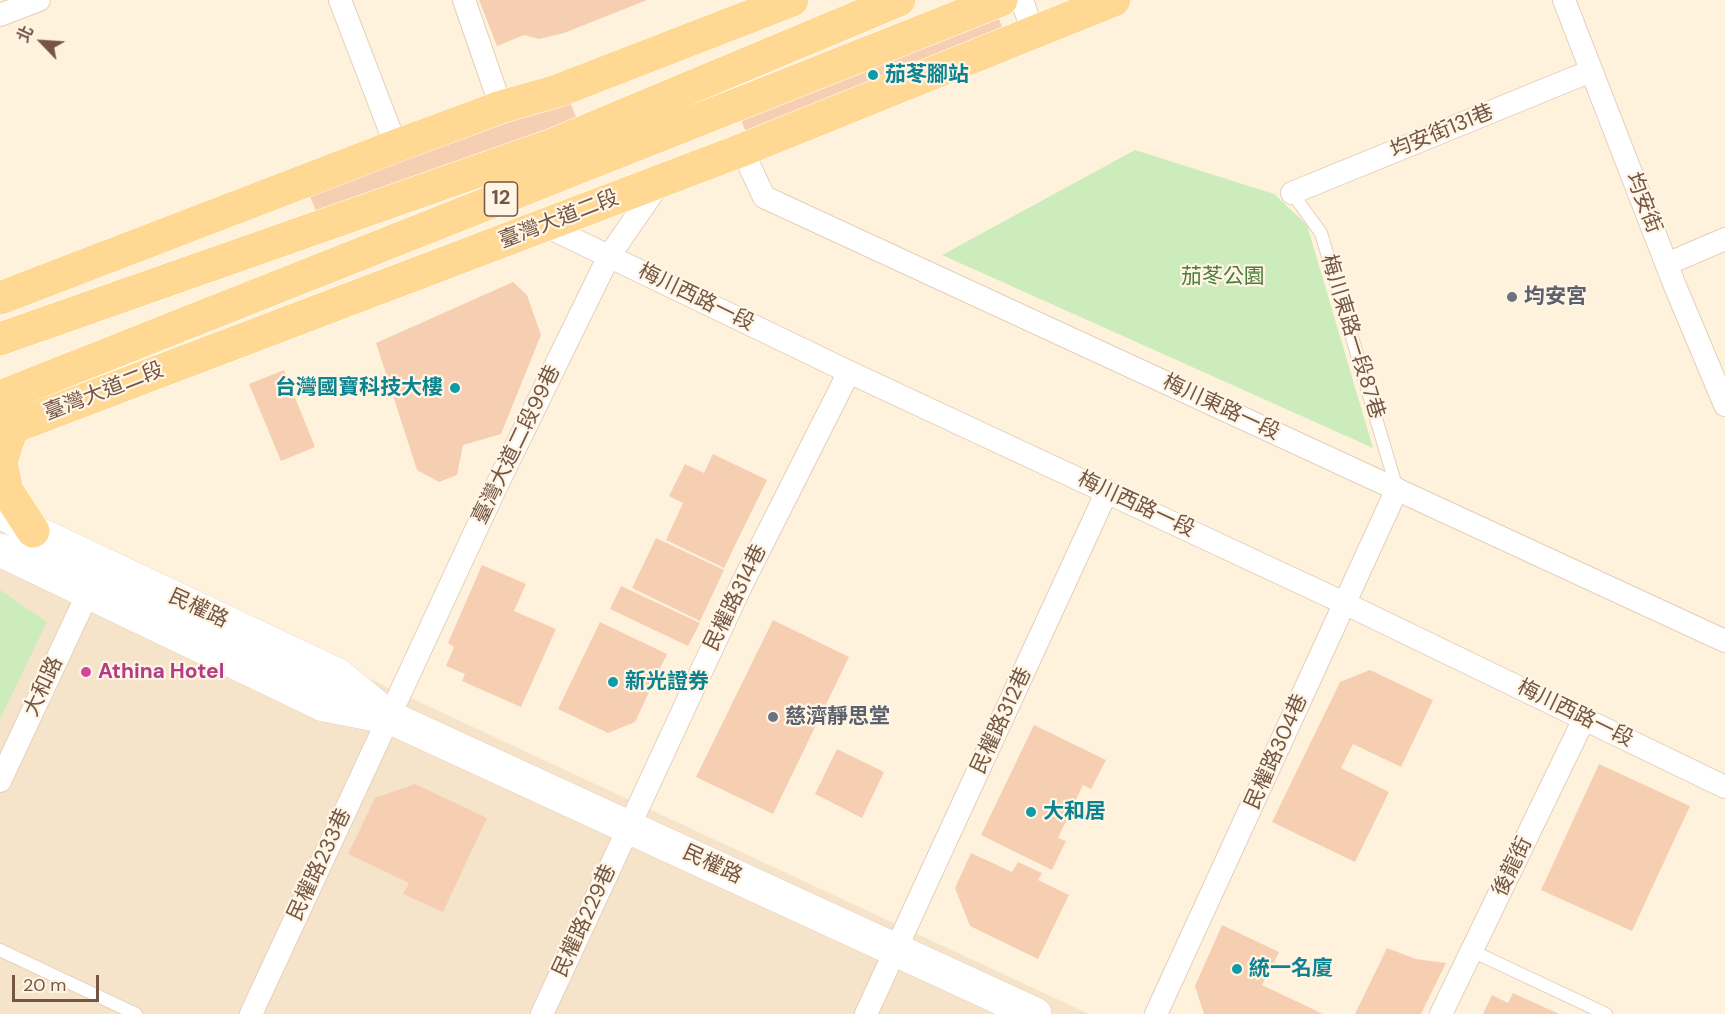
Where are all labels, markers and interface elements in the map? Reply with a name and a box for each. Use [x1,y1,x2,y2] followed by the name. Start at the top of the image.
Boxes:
[12,12,72,72] north arrow
[12,22,38,46] text: 北
[885,62,969,88] place label: 茄苳腳站
[866,68,880,82] marker: 茄苳腳站
[1387,100,1497,164] street label: 均安街131巷
[1620,169,1666,237] street label: 均安街
[484,182,518,216] road number: 12
[496,186,622,254] street label: 臺灣大道二段
[1315,252,1389,422] street label: 梅川東路一段87巷
[634,259,758,337] street label: 梅川西路一段
[1181,264,1265,290] park label: 茄苳公園
[1524,284,1587,310] place label: 均安宮
[1505,290,1519,304] marker: 均安宮
[41,358,167,426] street label: 臺灣大道二段
[468,362,566,528] street label: 臺灣大道二段99巷
[1159,370,1283,446] street label: 梅川東路一段
[275,375,443,401] place label: 台灣國寶科技大樓
[448,381,462,395] marker: 台灣國寶科技大樓
[1074,467,1198,543] street label: 梅川西路一段
[699,541,773,655] street label: 民權路314巷
[164,584,232,634] street label: 民權路
[19,653,69,721] street label: 大和路
[98,659,224,685] place label: Athina Hotel
[966,664,1038,778] street label: 民權路312巷
[79,665,93,679] marker: Athina Hotel
[625,669,709,695] place label: 新光證券
[606,675,620,689] marker: 新光證券
[1513,675,1637,753] street label: 梅川西路一段
[1240,690,1314,814] street label: 民權路304巷
[785,704,890,730] place label: 慈濟靜思堂
[766,710,780,724] marker: 慈濟靜思堂
[1043,799,1106,825] place label: 大和居
[283,805,357,925] street label: 民權路233巷
[1024,805,1038,819] marker: 大和居
[1488,833,1538,901] street label: 後龍街
[678,840,746,890] street label: 民權路
[548,861,622,981] street label: 民權路229巷
[1249,956,1333,982] place label: 統一名廈
[1230,962,1244,976] marker: 統一名廈
[15,963,102,1001] scale bar
[23,973,66,997] text: 20 m

